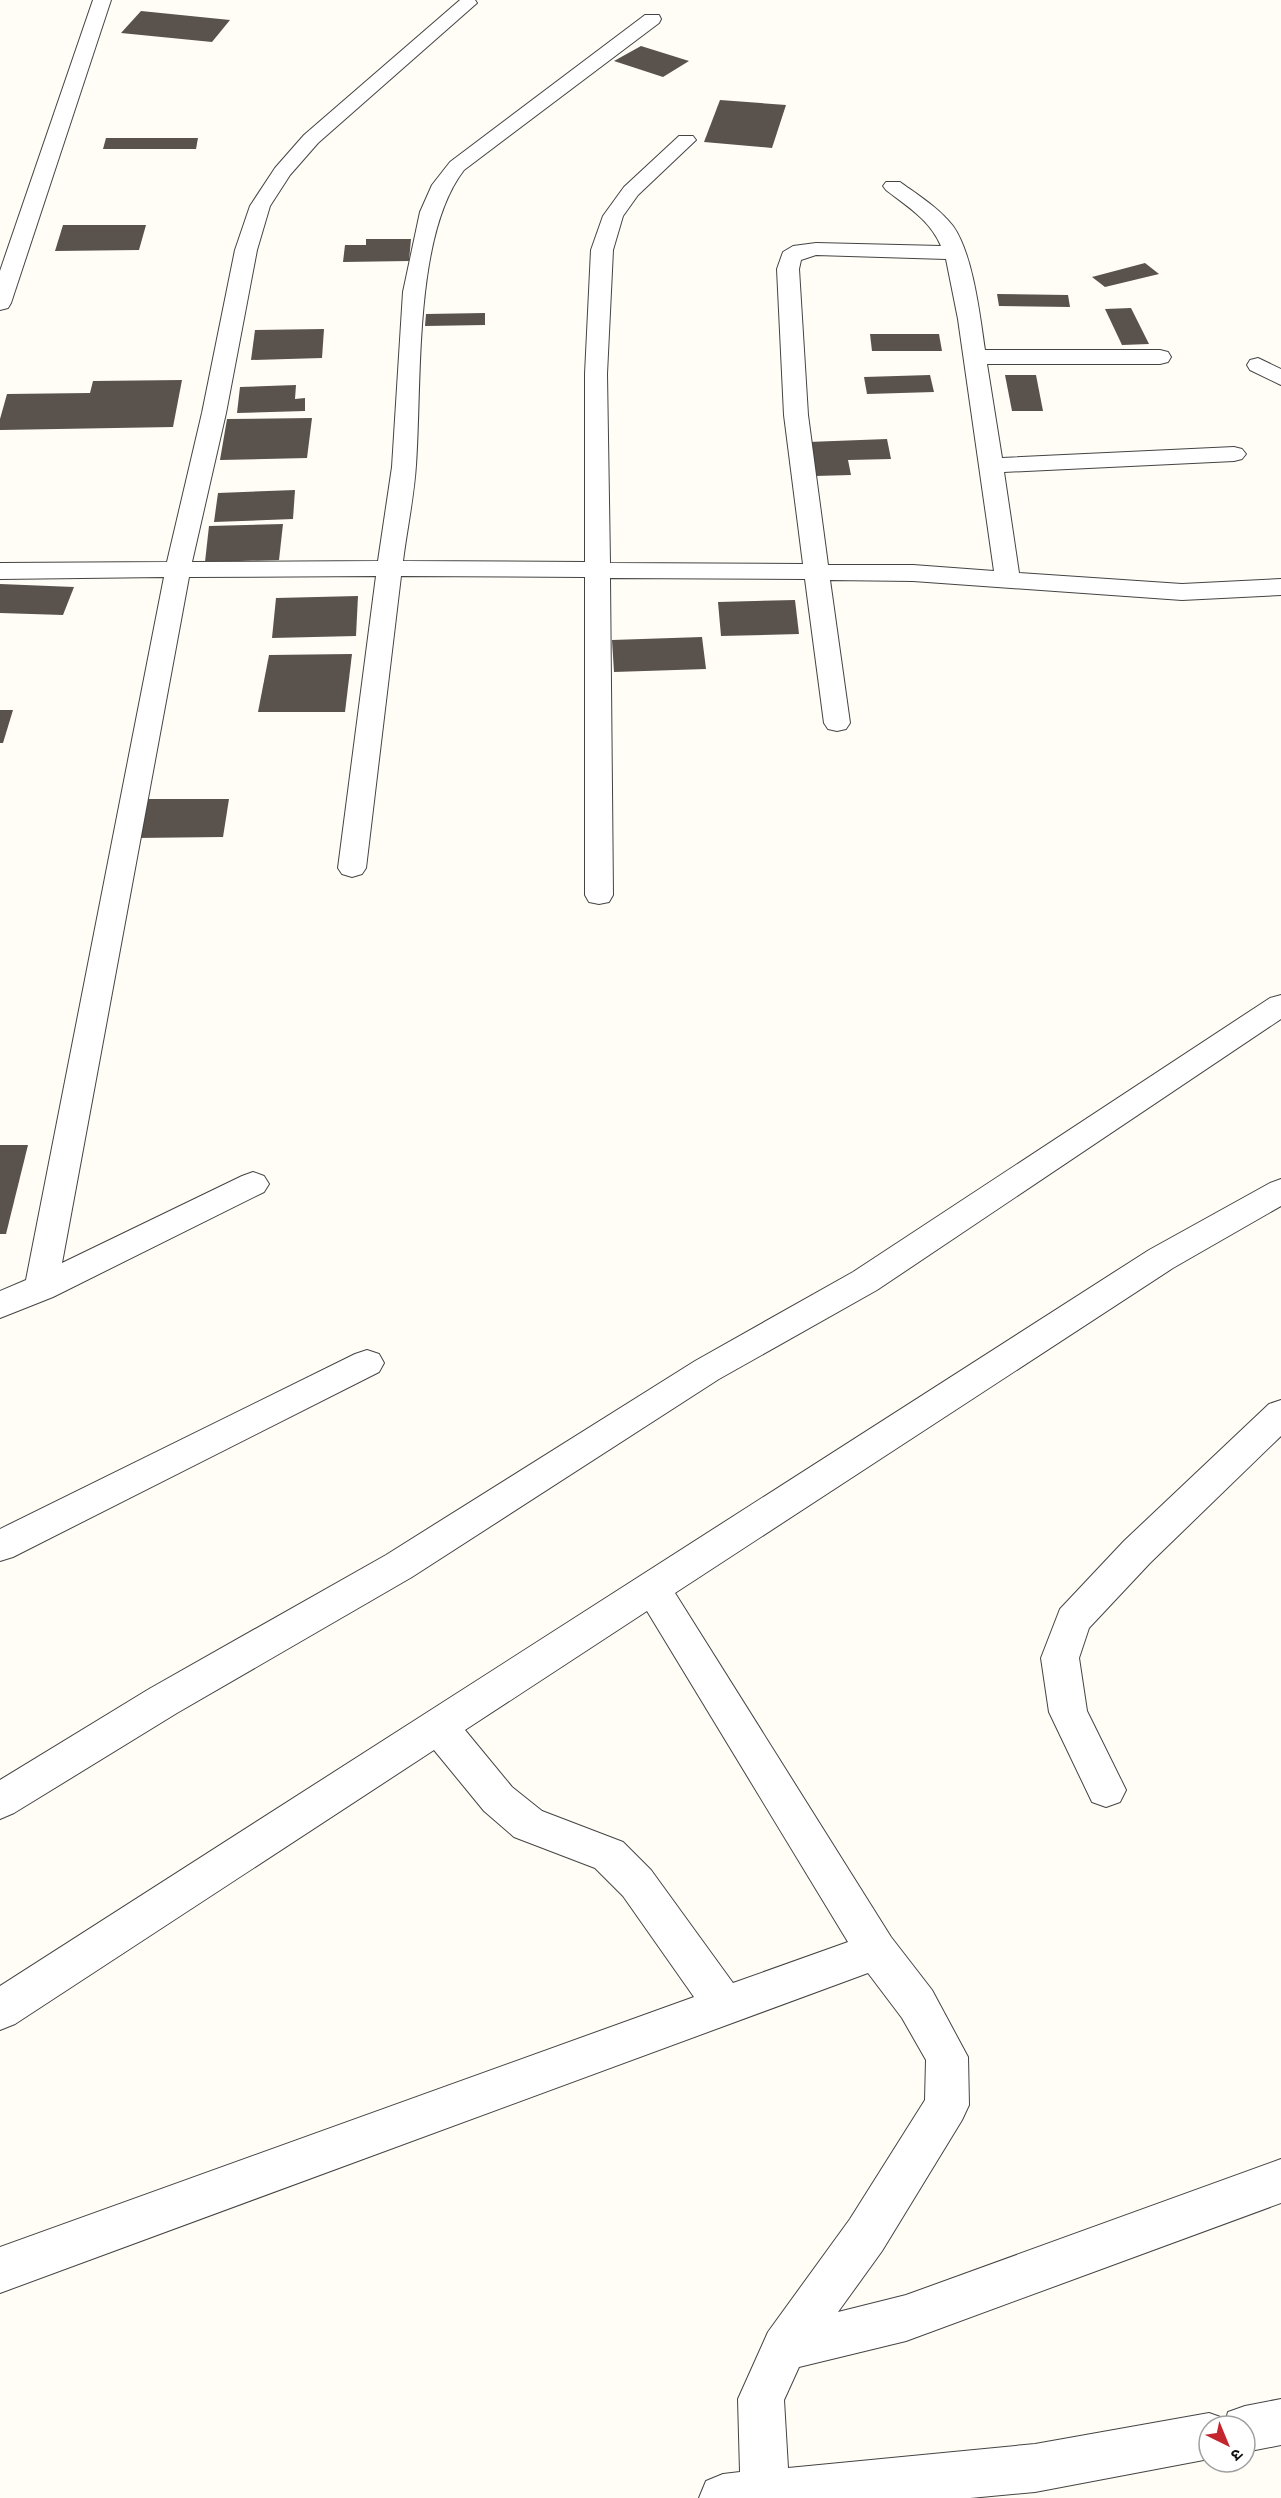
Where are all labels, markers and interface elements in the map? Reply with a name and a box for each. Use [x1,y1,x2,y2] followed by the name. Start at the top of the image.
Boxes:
[1197,2414,1257,2474] north arrow
[1227,2445,1246,2464] text: उ

